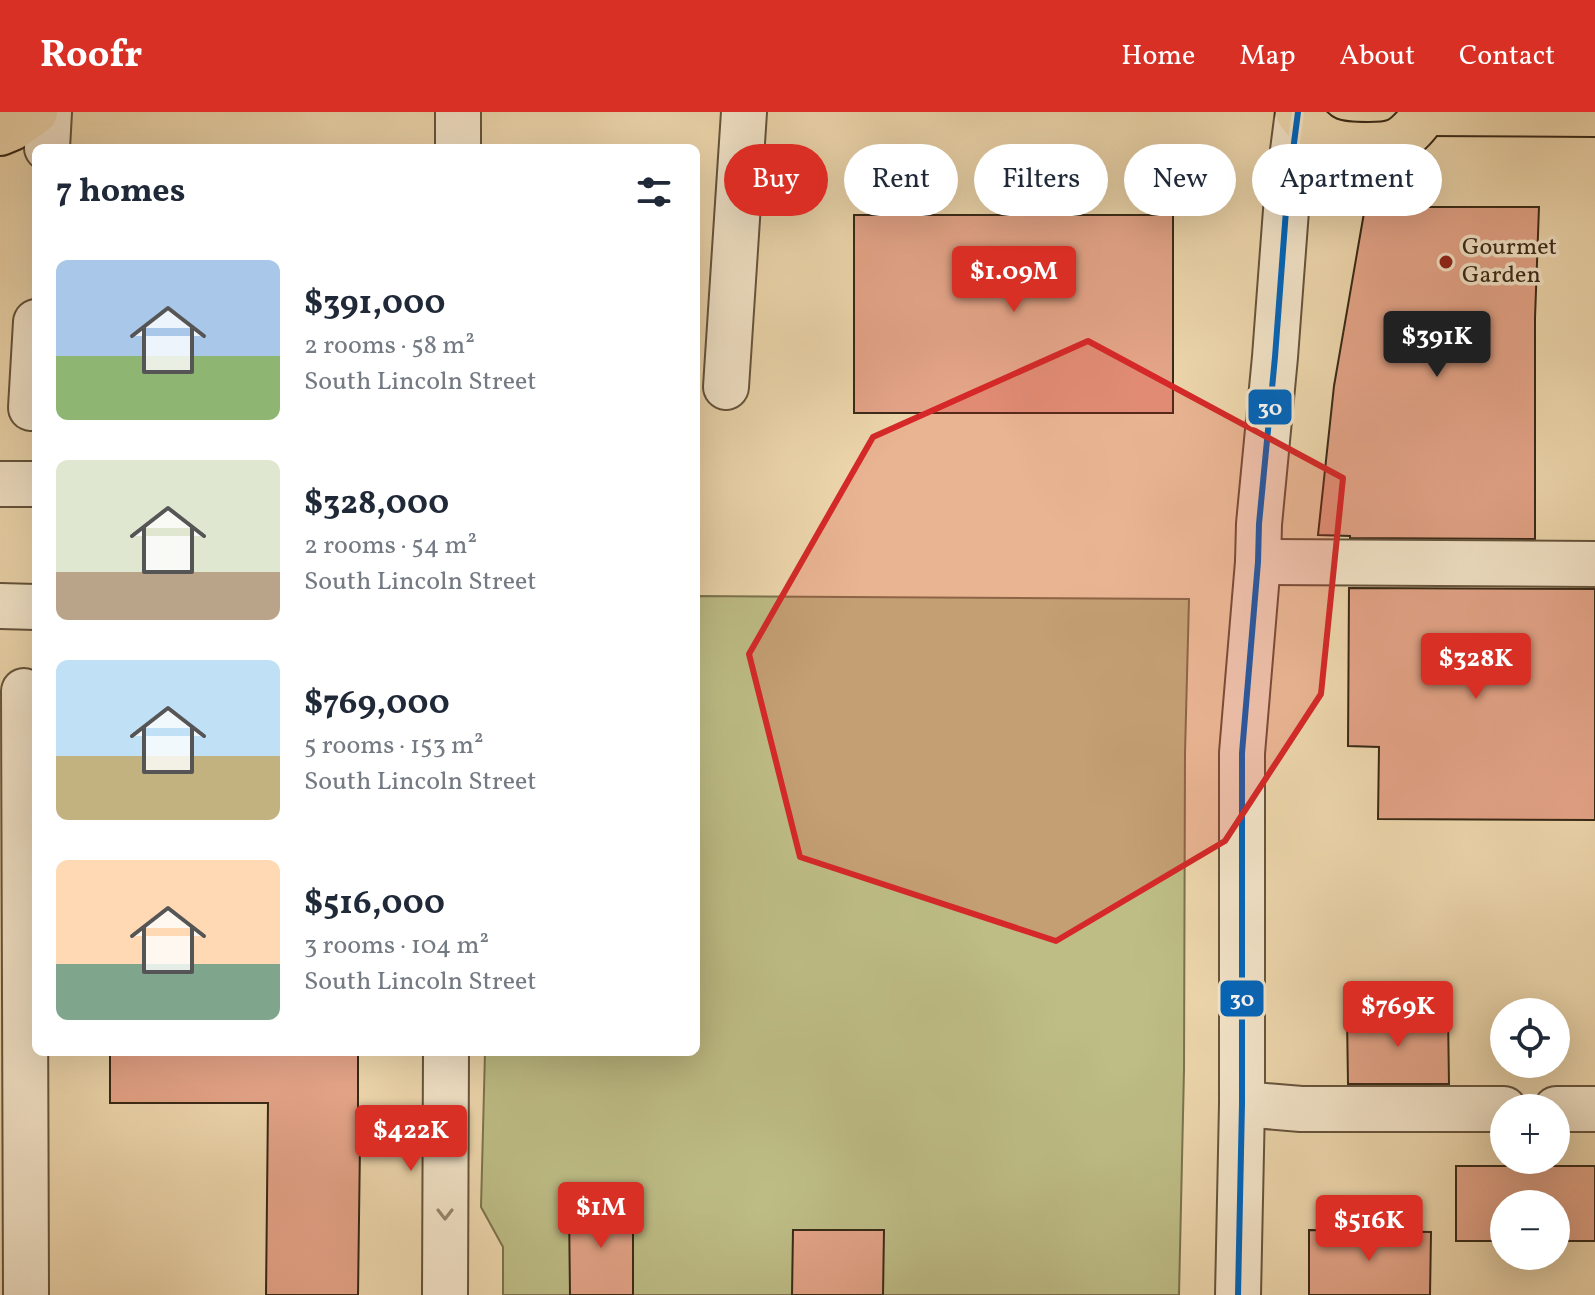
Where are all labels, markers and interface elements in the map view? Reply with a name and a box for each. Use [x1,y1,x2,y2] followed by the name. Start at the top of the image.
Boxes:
[40,30,142,83] text: Roofr
[1121,37,1195,76] text: Home
[1239,37,1295,76] text: Map
[1339,37,1415,76] text: About
[1459,37,1555,76] text: Contact
[724,144,828,216] chip: Buy
[844,144,958,216] chip: Rent
[974,144,1108,216] chip: Filters
[1124,144,1236,216] chip: New
[1252,144,1442,216] chip: Apartment
[56,169,185,216] text: 7 homes
[632,170,676,214] icon: filters
[1462,231,1557,293] place label: Gourmet Garden
[949,246,1079,314] pin: $1.09M
[1437,253,1455,271] marker: Gourmet Garden
[970,254,1058,290] text: $1.09M
[304,281,446,328] text: $391,000
[120,292,216,388] icon: home
[1381,311,1493,379] pin: $391K
[1402,319,1473,355] text: $391K
[304,328,475,364] text: 2 rooms · 58 m²
[304,364,536,400] text: South Lincoln Street
[1247,388,1293,426] line badge: 30
[1258,394,1282,425] text: 30
[304,481,449,528] text: $328,000
[120,492,216,588] icon: home
[304,528,477,564] text: 2 rooms · 54 m²
[304,564,536,600] text: South Lincoln Street
[1420,633,1532,701] pin: $328K
[1439,641,1513,677] text: $328K
[304,681,450,728] text: $769,000
[120,692,216,788] icon: home
[304,728,484,764] text: 5 rooms · 153 m²
[304,764,536,800] text: South Lincoln Street
[304,881,445,928] text: $516,000
[120,892,216,988] icon: home
[304,928,489,964] text: 3 rooms · 104 m²
[304,964,536,1000] text: South Lincoln Street
[1219,979,1265,1018] line badge: 30
[1342,981,1454,1049] pin: $769K
[1230,985,1254,1016] text: 30
[1361,989,1435,1025] text: $769K
[1490,998,1570,1270] map controls
[1490,998,1570,1078] button: locate
[1490,1094,1570,1174] button: +
[355,1105,467,1173] pin: $422K
[373,1113,449,1149] text: $422K
[562,1182,640,1250] pin: $1M
[576,1190,626,1226] text: $1M
[1490,1190,1570,1270] button: −
[1313,1195,1425,1263] pin: $516K
[1334,1203,1404,1239] text: $516K
[436,1208,454,1221] one-way arrow

